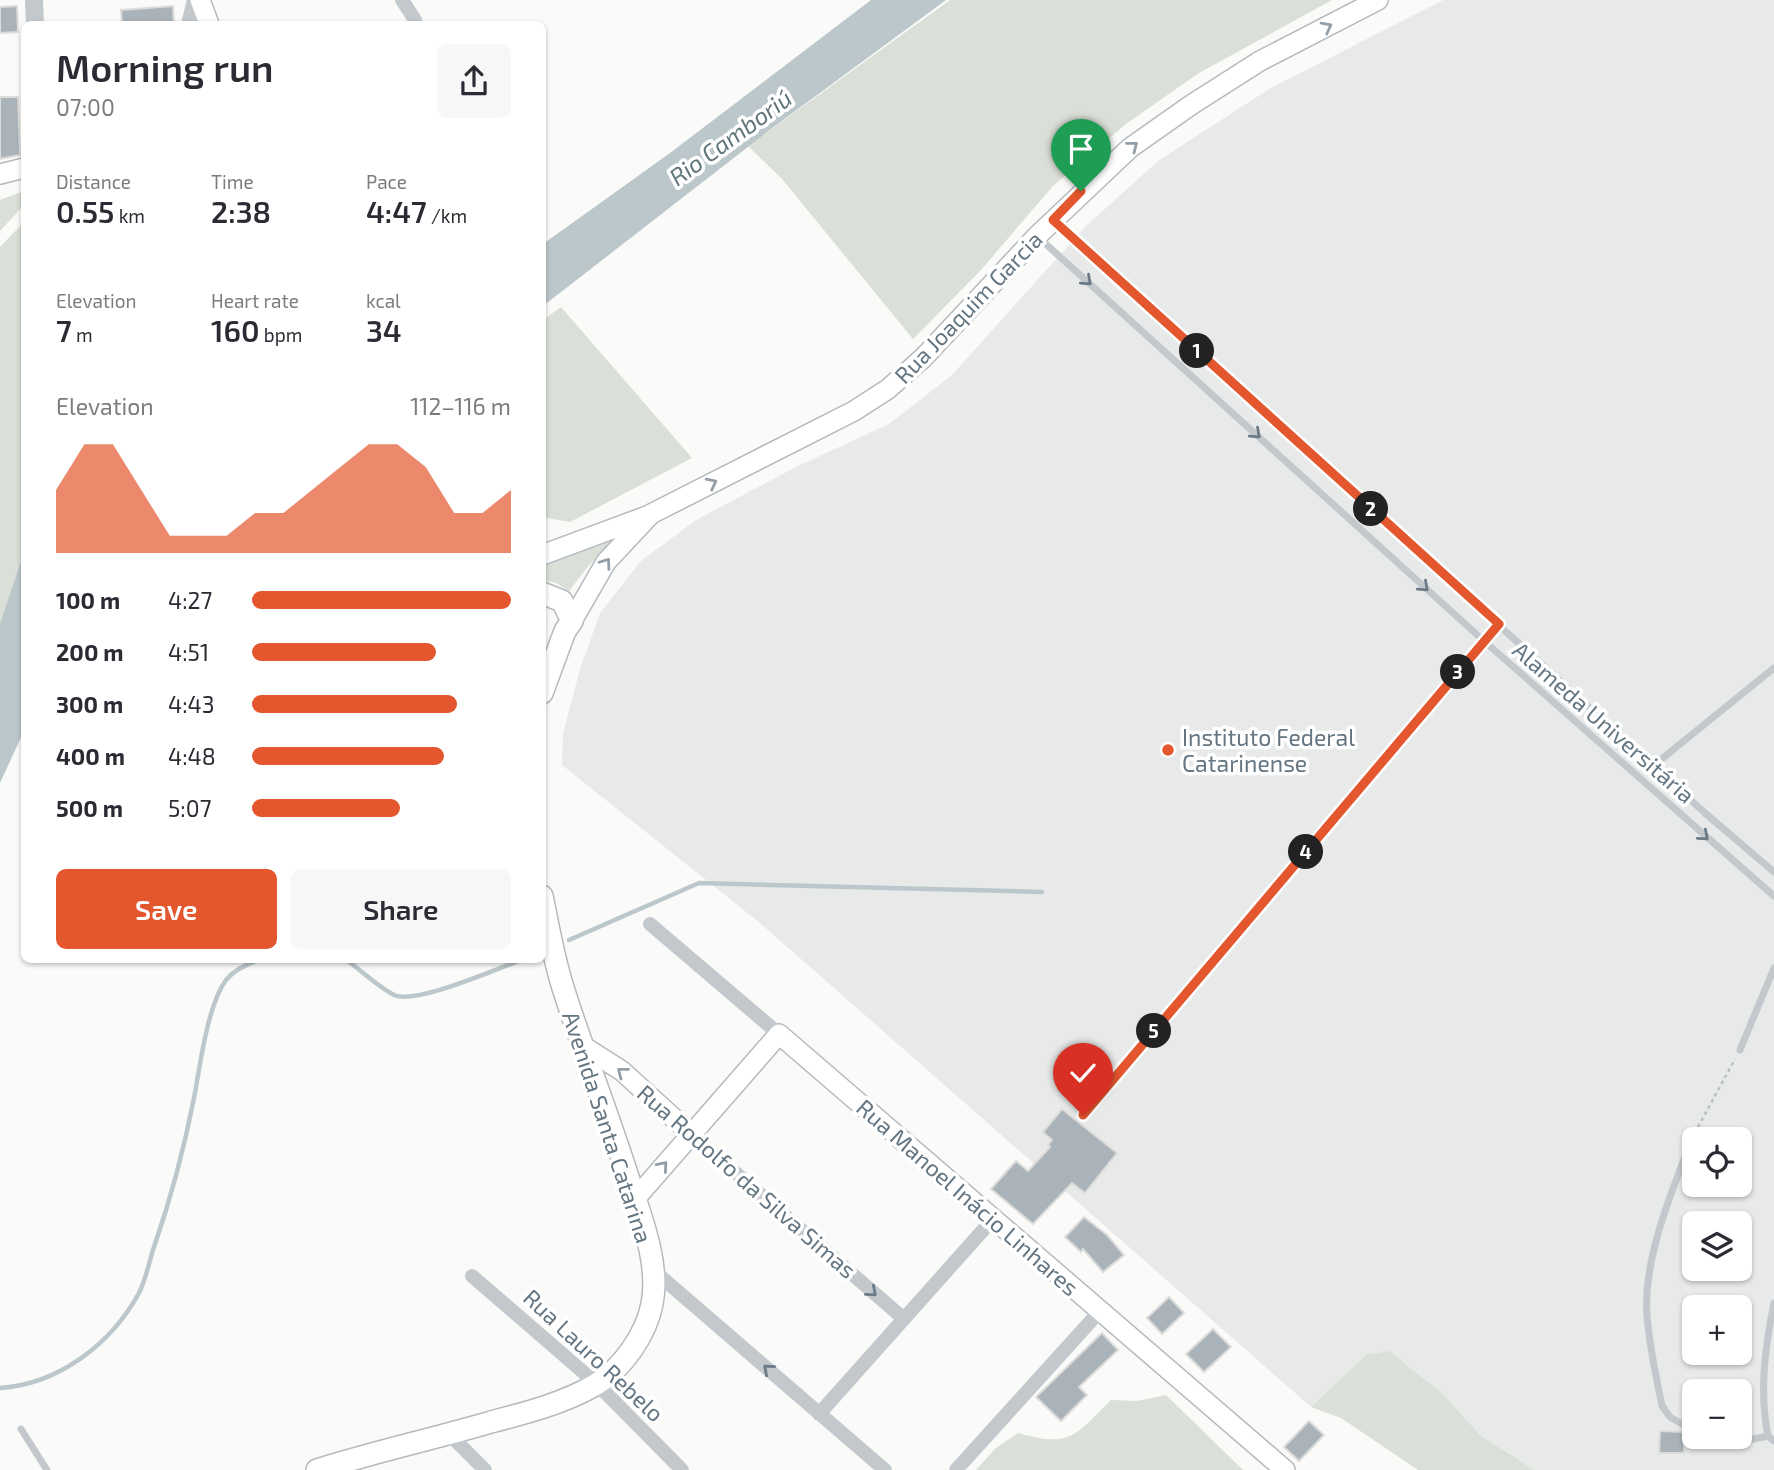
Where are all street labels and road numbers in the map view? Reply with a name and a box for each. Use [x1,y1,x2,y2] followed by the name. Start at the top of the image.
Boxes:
[888,225,1048,389] street label: Rua Joaquim Garcia
[1507,635,1701,809] street label: Alameda Universitária
[557,1008,659,1246] street label: Avenida Santa Catarina
[632,1078,862,1284] street label: Rua Rodolfo da Silva Simas
[851,1093,1085,1301] street label: Rua Manoel Inácio Linhares
[518,1283,670,1427] street label: Rua Lauro Rebelo

